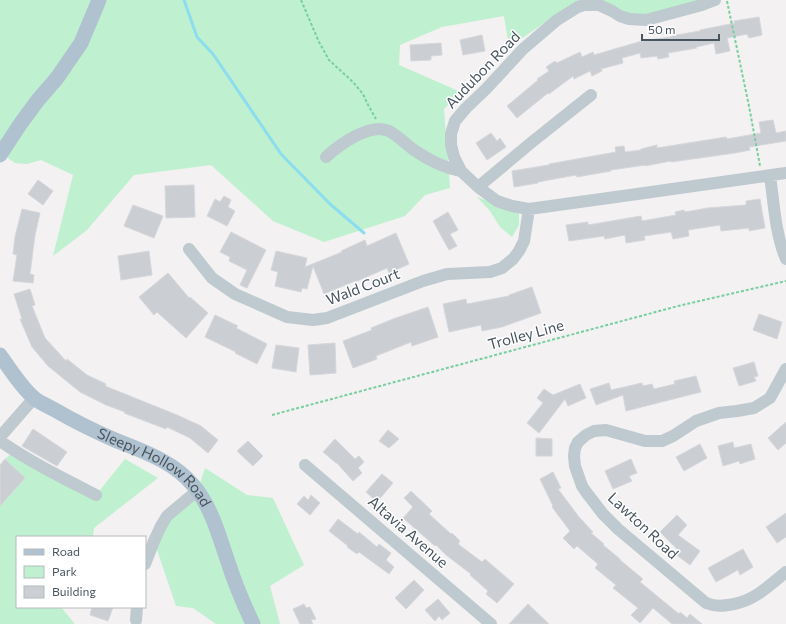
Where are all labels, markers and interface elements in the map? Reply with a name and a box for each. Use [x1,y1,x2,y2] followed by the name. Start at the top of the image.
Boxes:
[642,16,719,42] scale bar
[648,22,676,36] text: 50 m
[441,27,523,112] street label: Audubon Road
[323,264,402,308] street label: Wald Court
[486,315,566,353] street label: Trolley Line
[95,423,216,510] street label: Sleepy Hollow Road
[605,488,683,562] street label: Lawton Road
[365,492,452,571] street label: Altavia Avenue
[16,536,146,608] legend
[52,544,80,558] text: Road
[52,564,78,578] text: Park
[52,584,96,598] text: Building

